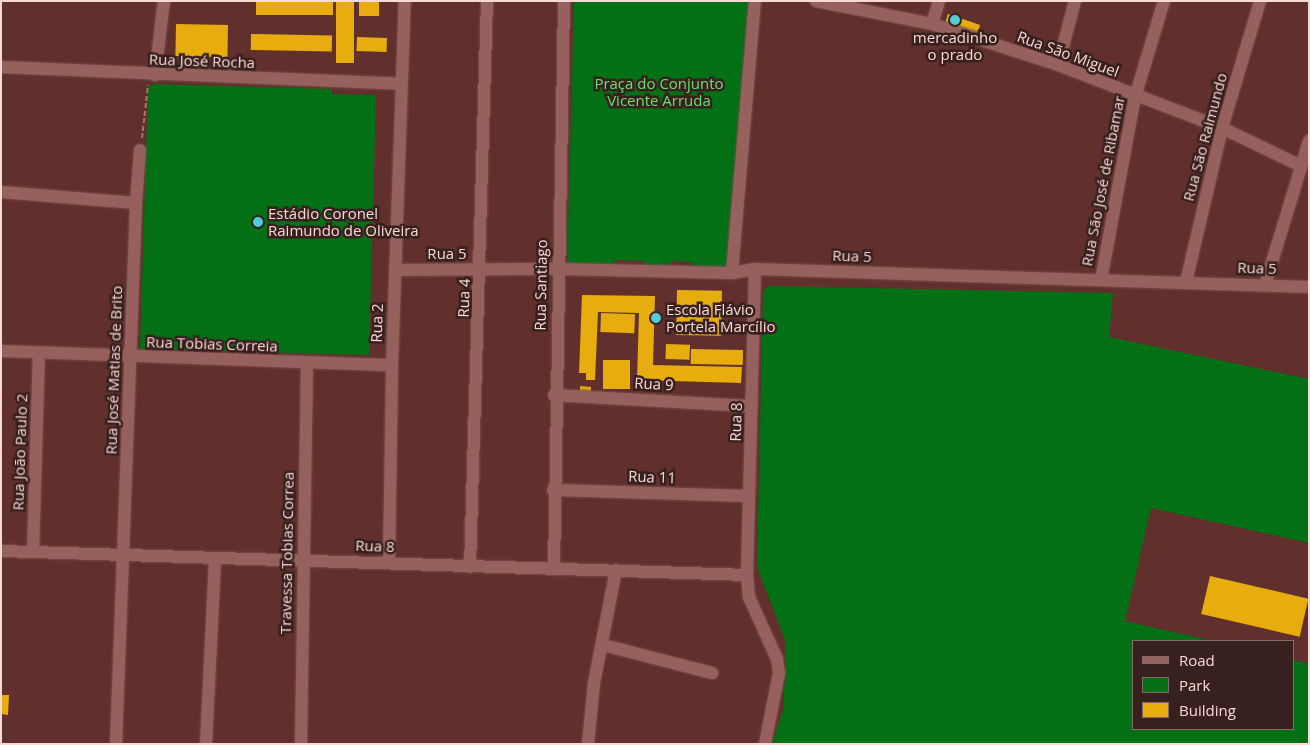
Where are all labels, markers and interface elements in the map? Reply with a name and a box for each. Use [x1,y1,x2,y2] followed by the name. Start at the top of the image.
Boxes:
[949,14,961,26] marker: mercadinho o prado
[1015,27,1121,81] street label: Rua São Miguel
[913,28,997,63] place label: mercadinho o prado
[149,50,255,72] street label: Rua José Rocha
[1179,71,1231,203] street label: Rua São Raimundo
[594,74,724,109] park label: Praça do Conjunto Vicente Arruda
[1078,94,1128,268] street label: Rua São José de Ribamar
[268,204,419,239] place label: Estádio Coronel Raimundo de Oliveira
[252,216,264,228] marker: Estádio Coronel Raimundo de Oliveira
[531,239,551,331] street label: Rua Santiago
[427,245,467,263] street label: Rua 5
[832,246,872,266] street label: Rua 5
[1237,258,1277,278] street label: Rua 5
[454,278,474,318] street label: Rua 4
[102,285,126,455] street label: Rua José Matias de Brito
[666,300,775,335] place label: Escola Flávio Portela Marcílio
[367,303,387,343] street label: Rua 2
[650,312,662,324] marker: Escola Flávio Portela Marcílio
[146,333,278,355] street label: Rua Tobias Correia
[634,374,674,394] street label: Rua 9
[9,393,31,511] street label: Rua João Paulo 2
[726,402,746,442] street label: Rua 8
[628,467,676,487] street label: Rua 11
[277,472,297,634] street label: Travessa Tobias Correa
[355,536,395,556] street label: Rua 8
[1132,640,1295,730] legend
[1179,650,1215,670] text: Road
[1179,675,1210,695] text: Park
[1179,700,1236,720] text: Building

